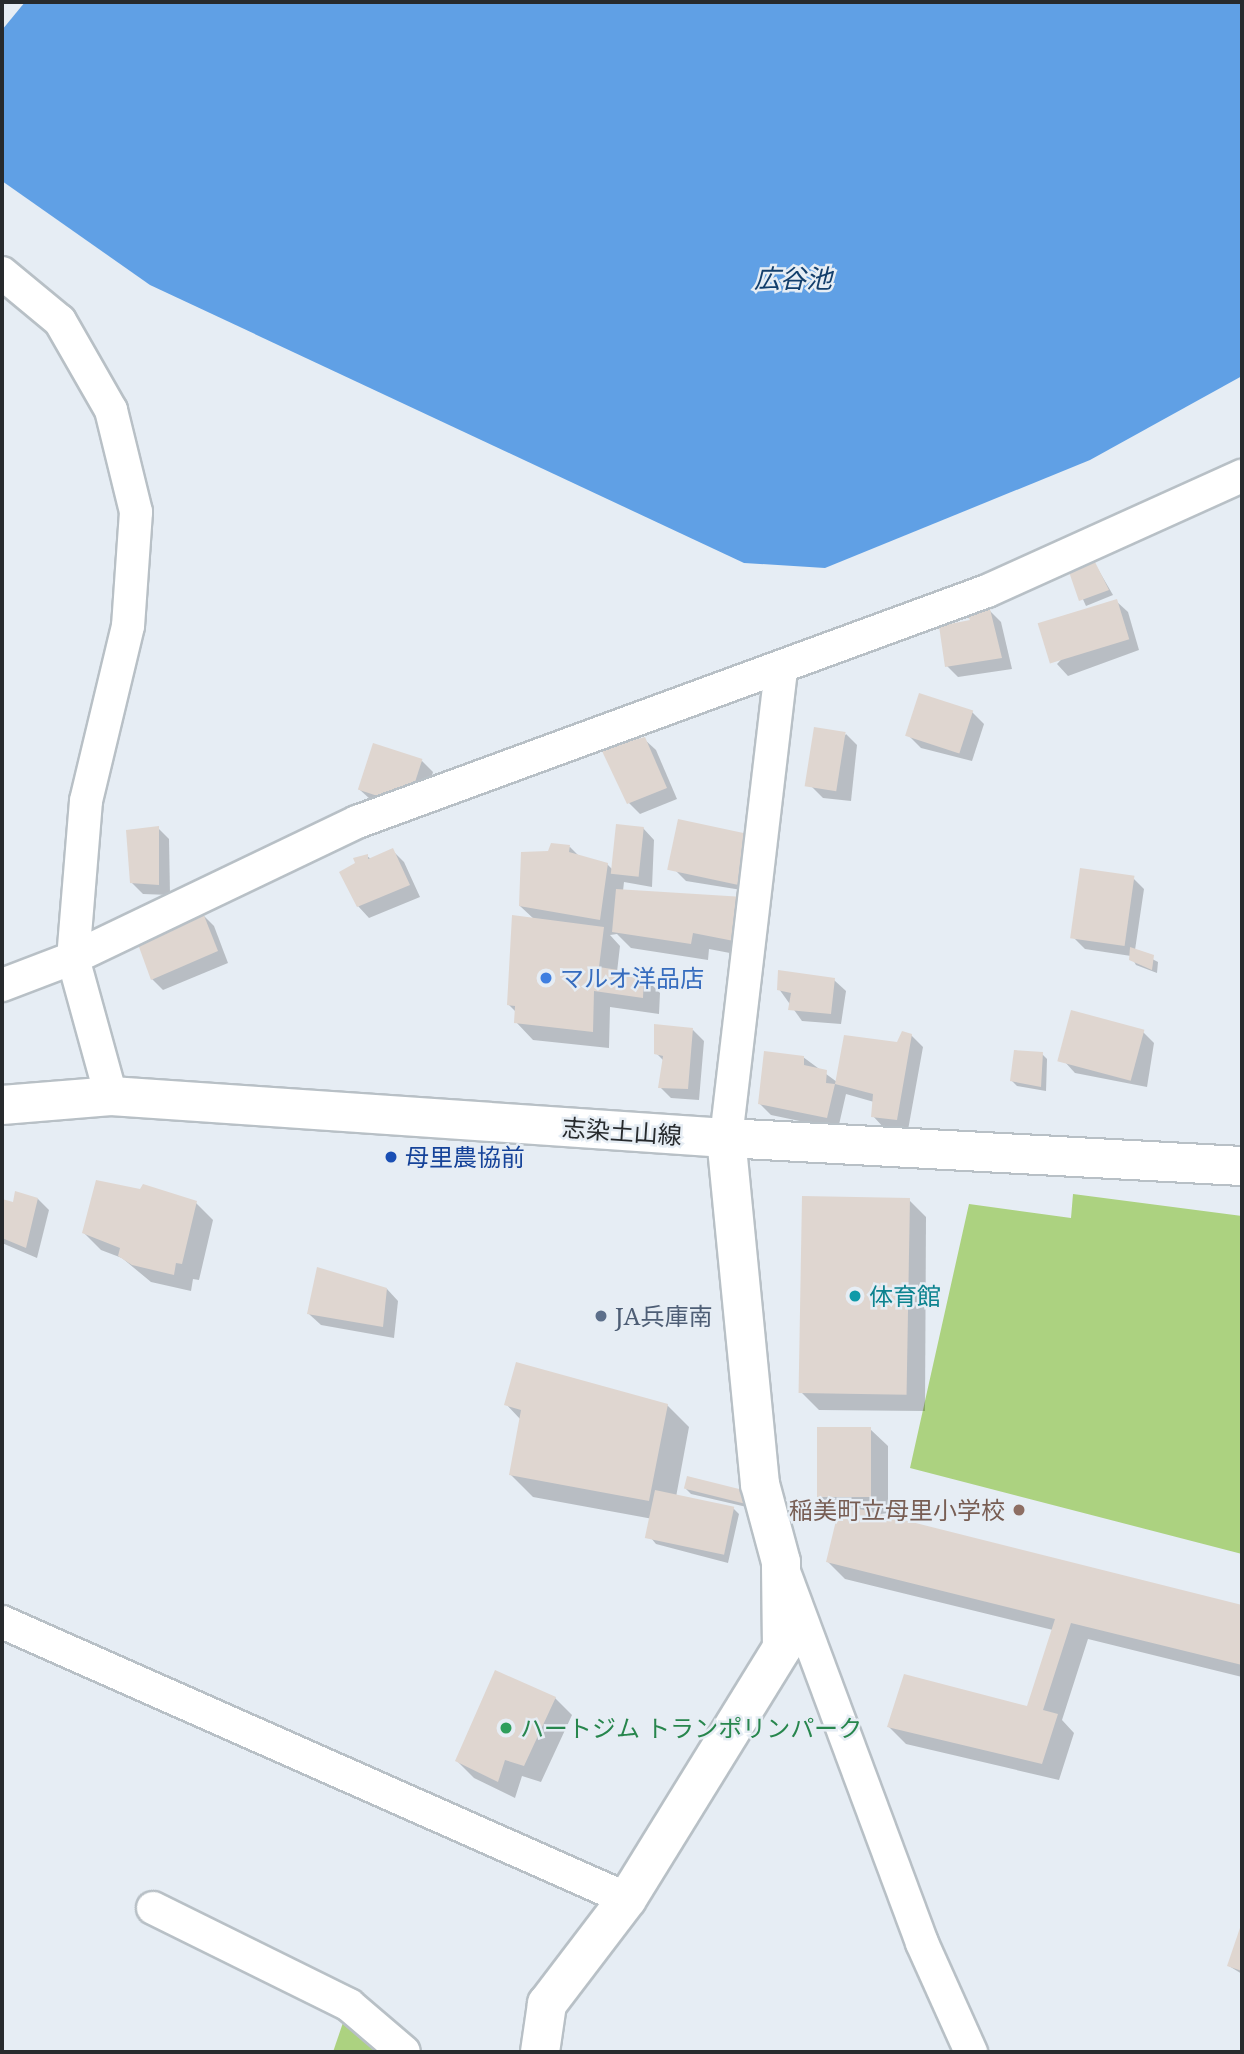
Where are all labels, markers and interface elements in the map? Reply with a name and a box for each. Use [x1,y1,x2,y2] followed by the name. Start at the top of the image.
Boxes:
[754,263,832,295] water label: 広谷池
[560,964,704,992] place label: マルオ洋品店
[538,970,554,986] marker: マルオ洋品店
[561,1112,683,1150] street label: 志染土山線
[405,1143,525,1171] place label: 母里農協前
[383,1149,399,1165] marker: 母里農協前
[869,1282,941,1310] place label: 体育館
[847,1288,863,1304] marker: 体育館
[615,1302,712,1330] place label: JA兵庫南
[593,1308,609,1324] marker: JA兵庫南
[789,1496,1005,1524] place label: 稲美町立母里小学校
[1011,1502,1027,1518] marker: 稲美町立母里小学校
[520,1714,862,1742] place label: ハートジム トランポリンパーク
[498,1720,514,1736] marker: ハートジム トランポリンパーク

